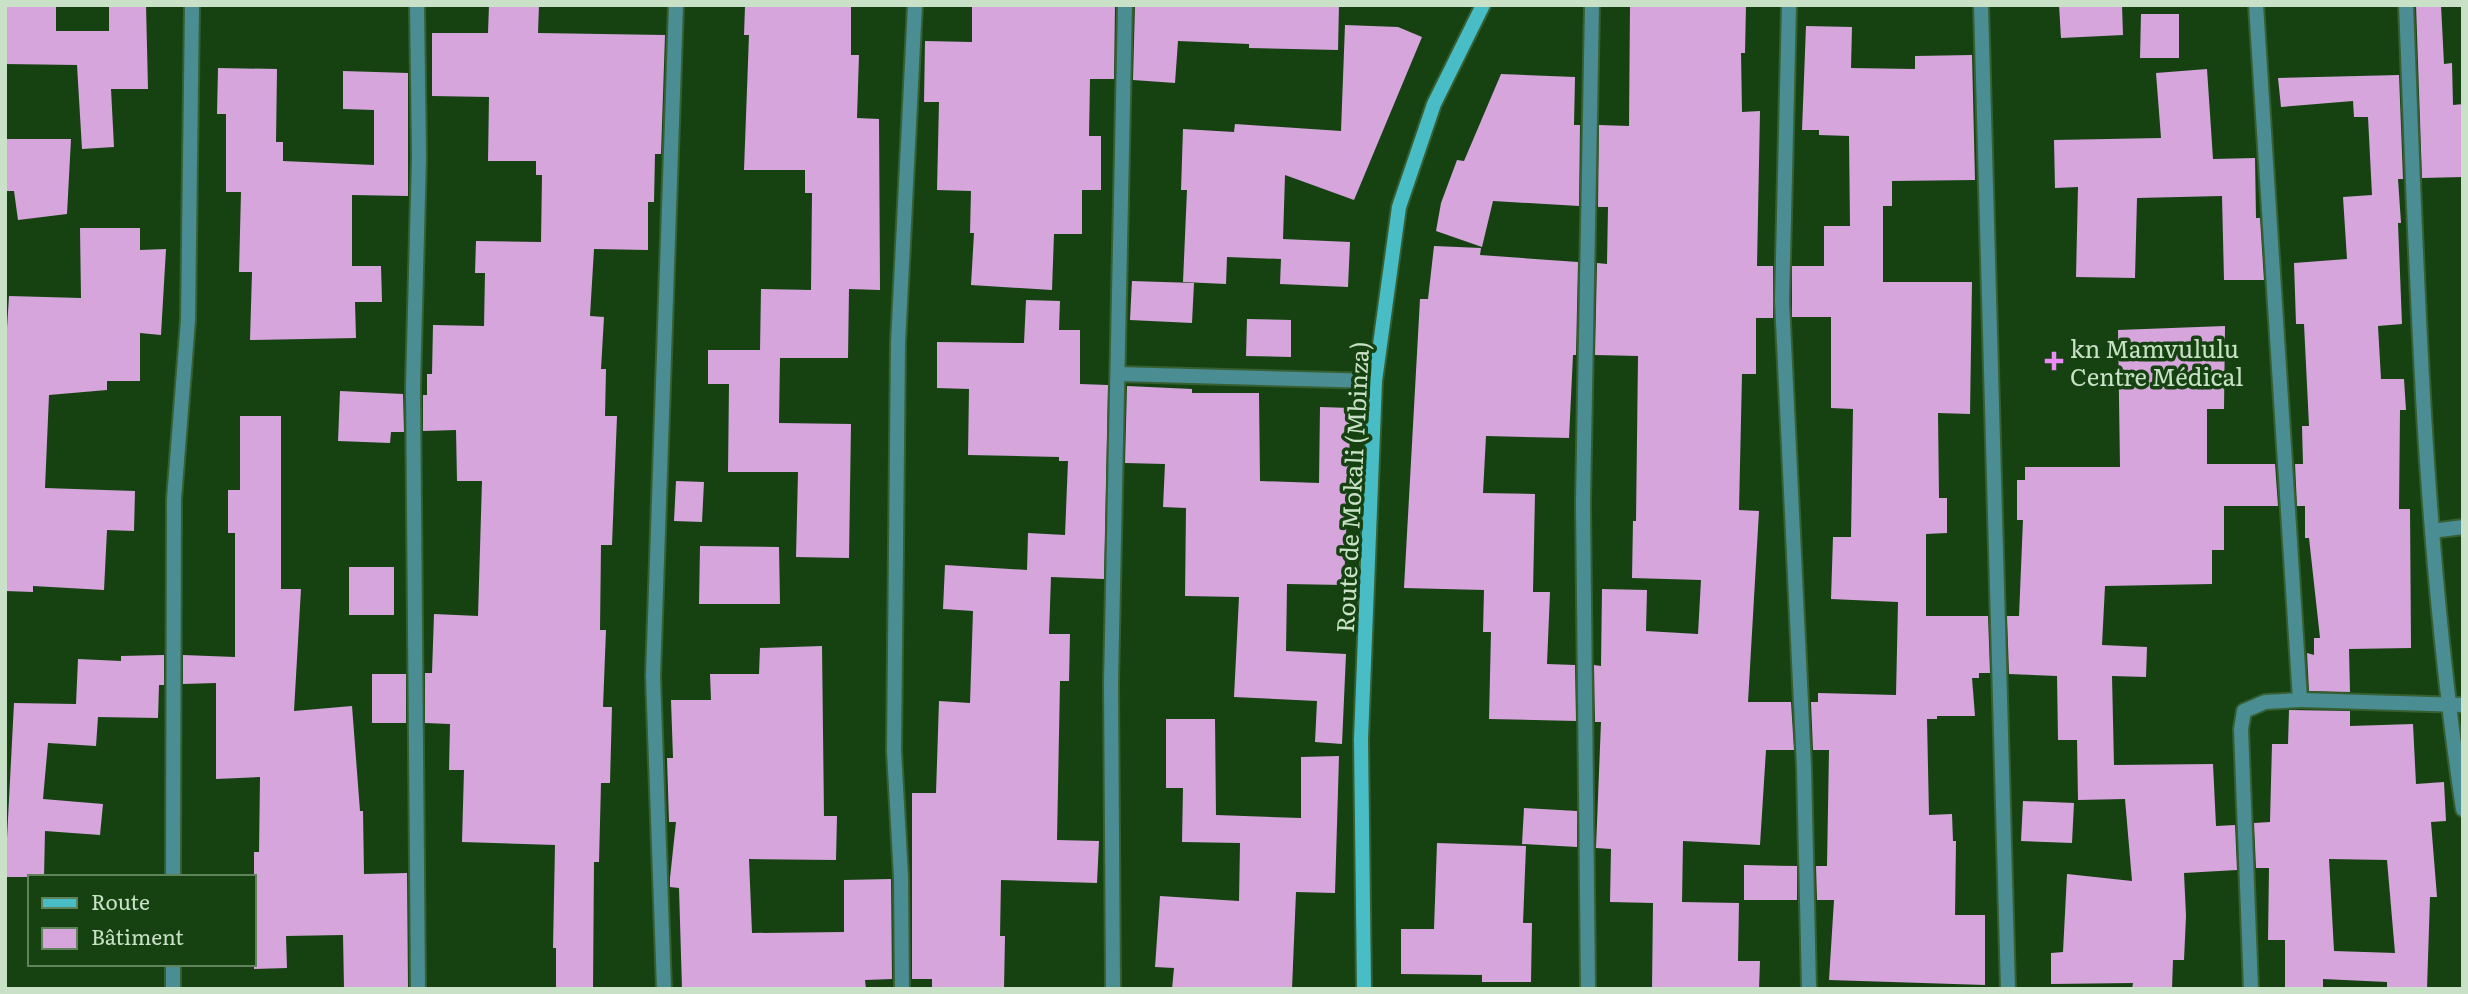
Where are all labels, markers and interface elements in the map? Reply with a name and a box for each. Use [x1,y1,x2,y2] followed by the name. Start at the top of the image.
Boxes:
[2070,330,2243,393] place label: kn Mamvululu Centre Médical
[1326,340,1376,634] street label: Route de Mokali (Mbinza)
[2044,351,2064,371] marker: kn Mamvululu Centre Médical
[28,875,256,966] legend
[91,885,150,916] text: Route
[91,920,184,951] text: Bâtiment

